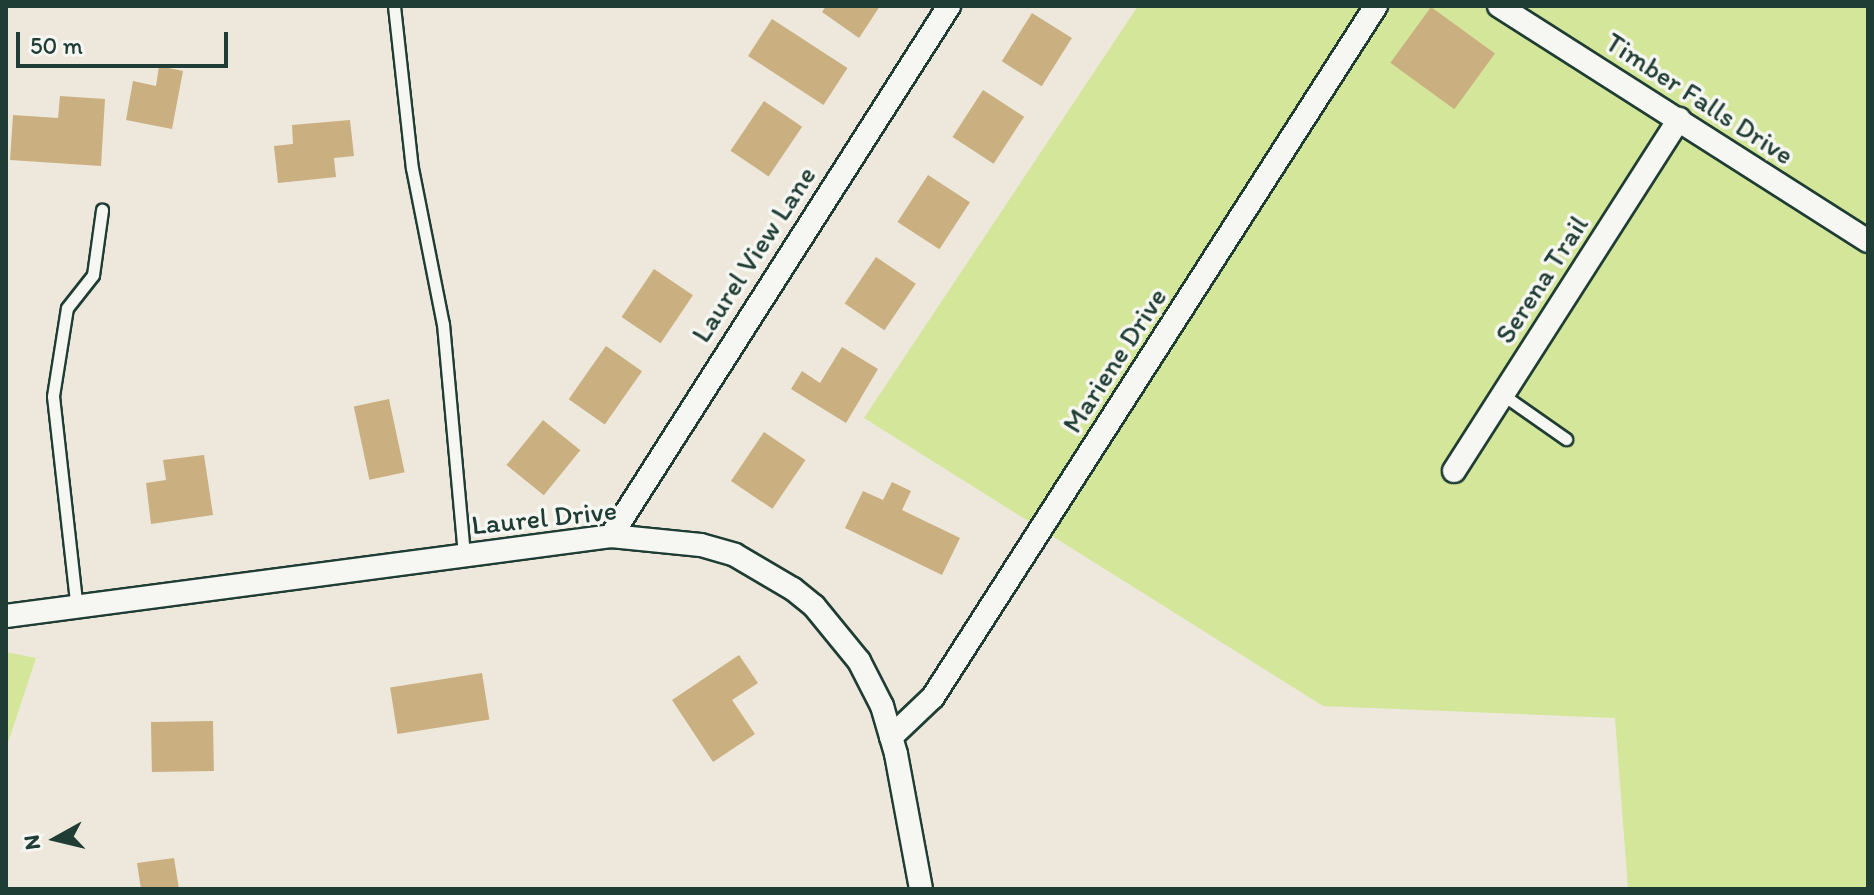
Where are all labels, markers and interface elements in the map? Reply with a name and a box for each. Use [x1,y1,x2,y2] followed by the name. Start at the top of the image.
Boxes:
[20,16,232,66] scale bar
[1600,25,1800,171] street label: Timber Falls Drive
[30,31,83,60] text: 50 m
[684,160,822,348] street label: Laurel View Lane
[1488,210,1594,348] street label: Serena Trail
[1055,281,1173,439] street label: Mariene Drive
[470,493,618,541] street label: Laurel Drive
[16,799,96,879] north arrow
[17,833,46,852] text: N

